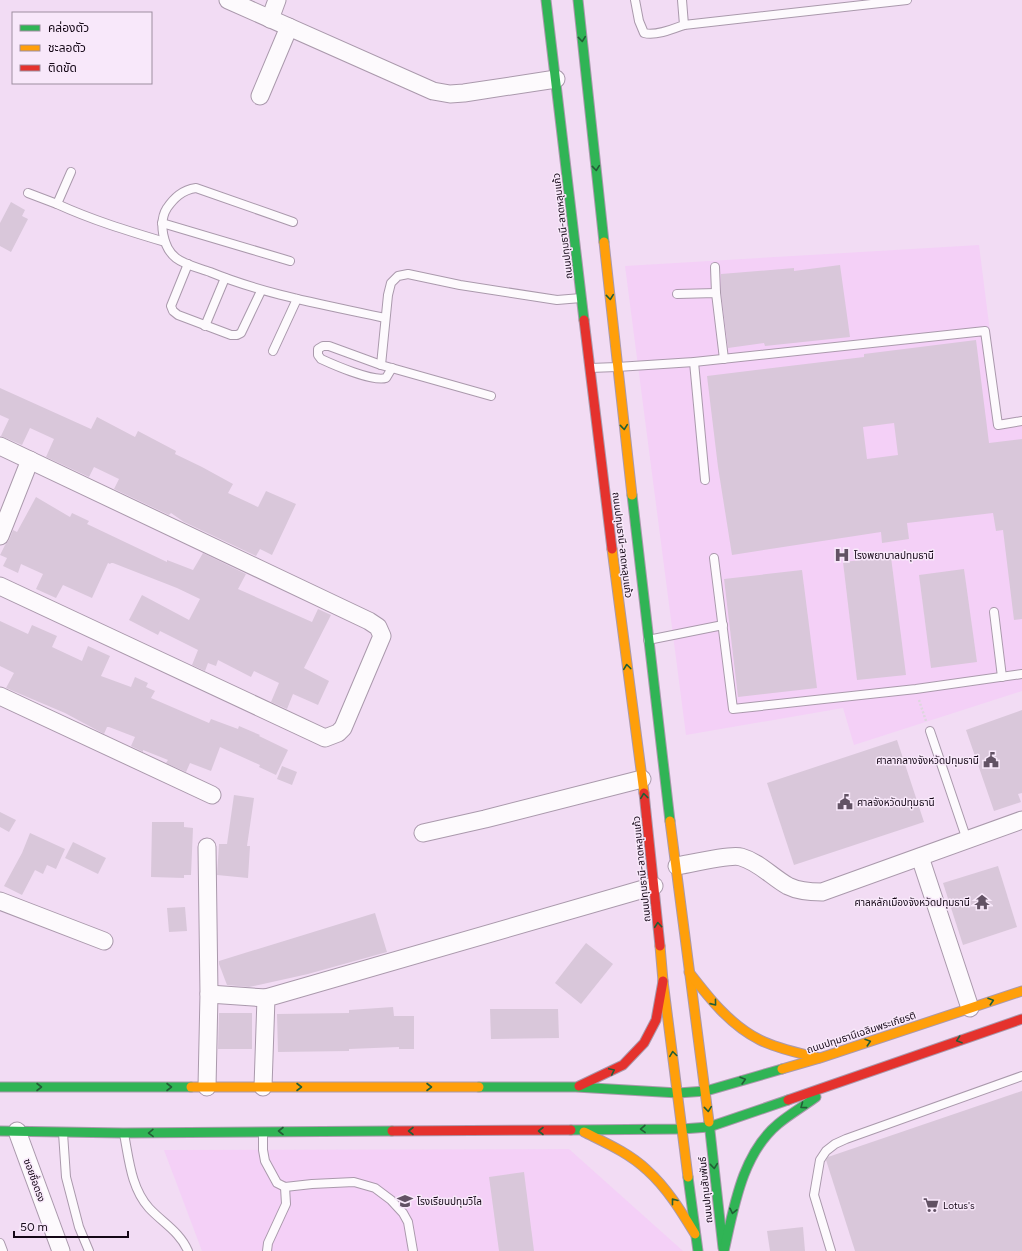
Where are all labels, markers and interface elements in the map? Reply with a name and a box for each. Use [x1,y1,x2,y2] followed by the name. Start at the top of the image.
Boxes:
[12,12,152,84] legend
[48,21,89,35] text: คล่องตัว
[578,36,587,42] one-way arrow
[48,41,86,55] text: ชะลอตัว
[48,61,77,75] text: ติดขัด
[591,165,600,171] one-way arrow
[550,172,575,280] street label: ถนนปทุมธานี-ลาดหลุมแก้ว
[605,294,614,300] one-way arrow
[619,424,628,430] one-way arrow
[610,491,635,599] street label: ถนนปทุมธานี-ลาดหลุมแก้ว
[833,546,851,564] hospital icon: โรงพยาบาลปทุมธานี
[854,549,934,562] place label: โรงพยาบาลปทุมธานี
[623,664,632,670] one-way arrow
[982,751,1000,769] public building icon: ศาลากลางจังหวัดปทุมธานี
[876,754,979,767] place label: ศาลากลางจังหวัดปทุมธานี
[639,793,648,799] one-way arrow
[836,793,854,811] public building icon: ศาลจังหวัดปทุมธานี
[857,796,935,809] place label: ศาลจังหวัดปทุมธานี
[629,815,654,923] street label: ถนนปทุมธานี-ลาดหลุมแก้ว
[973,893,991,911] temple icon: ศาลหลักเมืองจังหวัดปทุมธานี
[855,896,970,909] place label: ศาลหลักเมืองจังหวัดปทุมธานี
[653,922,662,928] one-way arrow
[987,997,994,1006] one-way arrow
[709,998,716,1005] one-way arrow
[805,1009,917,1056] street label: ถนนปทุมธานีเฉลิมพระเกียรติ
[955,1036,962,1044] one-way arrow
[864,1038,871,1047] one-way arrow
[668,1051,677,1057] one-way arrow
[607,1068,615,1076] one-way arrow
[740,1076,747,1085] one-way arrow
[36,1083,42,1091] one-way arrow
[166,1083,172,1091] one-way arrow
[296,1083,302,1091] one-way arrow
[426,1083,432,1091] one-way arrow
[800,1101,807,1108] one-way arrow
[703,1106,712,1112] one-way arrow
[640,1125,646,1133] one-way arrow
[278,1127,284,1135] one-way arrow
[408,1127,414,1135] one-way arrow
[538,1127,544,1135] one-way arrow
[148,1129,154,1137] one-way arrow
[21,1156,49,1204] street label: ซอยซื่อตรง
[696,1156,715,1224] street label: ถนนปทุมสัมพันธ์
[709,1163,718,1169] one-way arrow
[396,1192,414,1210] school or university icon: โรงเรียนปทุมวิไล
[417,1195,482,1208] place label: โรงเรียนปทุมวิไล
[922,1196,940,1214] supermarket icon: Lotus's
[672,1199,679,1206] one-way arrow
[943,1199,975,1212] place label: Lotus's
[729,1208,737,1214] one-way arrow
[14,1213,128,1239] scale bar
[20,1220,48,1234] text: 50 m

